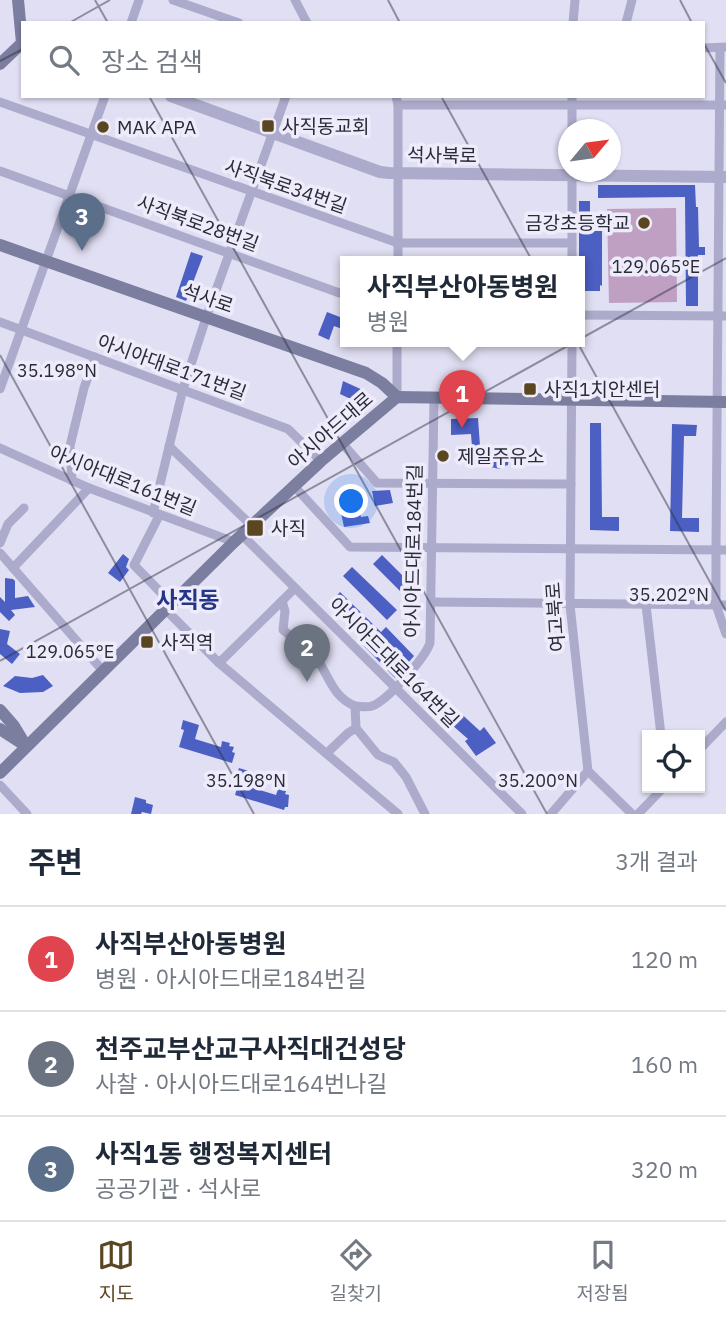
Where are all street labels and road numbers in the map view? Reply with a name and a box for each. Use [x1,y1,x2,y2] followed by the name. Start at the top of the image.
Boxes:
[407,142,477,168] street label: 석사북로
[222,154,350,218] street label: 사직북로34번길
[134,190,262,256] street label: 사직북로28번길
[179,278,237,318] street label: 석사로
[94,329,250,405] street label: 아시아대로171번길
[283,387,377,473] street label: 아시아드대로
[46,440,200,520] street label: 아시아대로161번길
[399,464,427,638] street label: 아시아드대로184번길
[541,581,569,653] street label: 여고북로
[324,592,464,732] street label: 아시아드대로164번길

